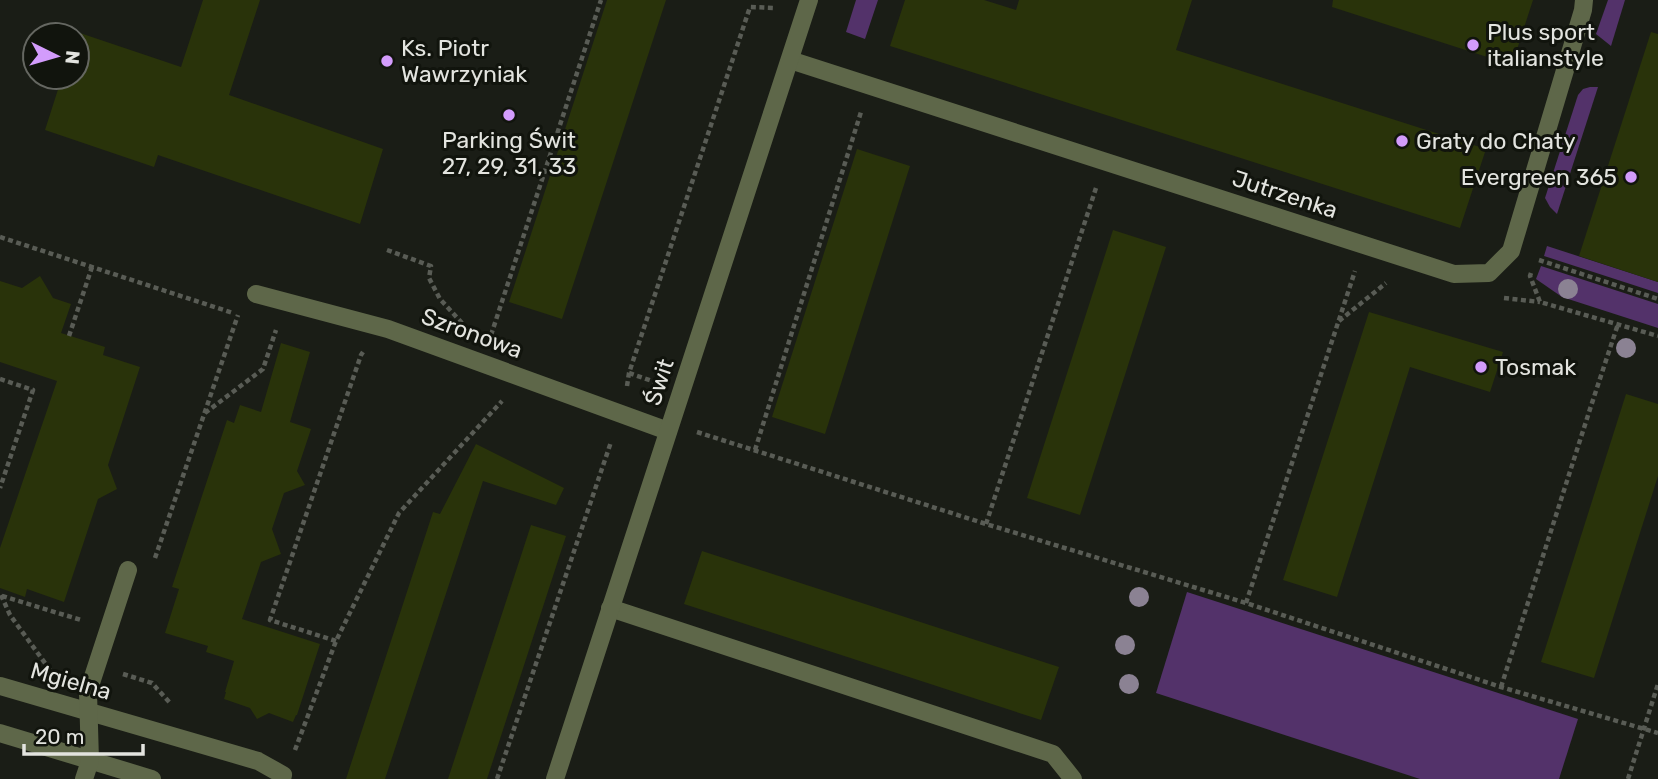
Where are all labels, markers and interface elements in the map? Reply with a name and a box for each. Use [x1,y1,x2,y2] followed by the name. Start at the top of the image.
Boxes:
[1487,18,1604,72] place label: Plus sport italianstyle
[21,21,91,91] north arrow
[401,34,527,88] place label: Ks. Piotr Wawrzyniak
[1465,37,1481,53] marker: Plus sport italianstyle
[60,50,84,65] text: N
[379,53,395,69] marker: Ks. Piotr Wawrzyniak
[501,107,517,123] marker: Parking Świt 27, 29, 31, 33
[442,126,576,180] place label: Parking Świt 27, 29, 31, 33
[1416,127,1576,155] place label: Graty do Chaty
[1394,133,1410,149] marker: Graty do Chaty
[1461,163,1617,191] place label: Evergreen 365
[1229,164,1341,224] street label: Jutrzenka
[1623,169,1639,185] marker: Evergreen 365
[418,302,526,364] street label: Szronowa
[1495,353,1576,381] place label: Tosmak
[638,355,680,409] street label: Świt
[1473,359,1489,375] marker: Tosmak
[27,656,115,706] street label: Mgielna
[24,712,144,756] scale bar
[35,724,84,749] text: 20 m

